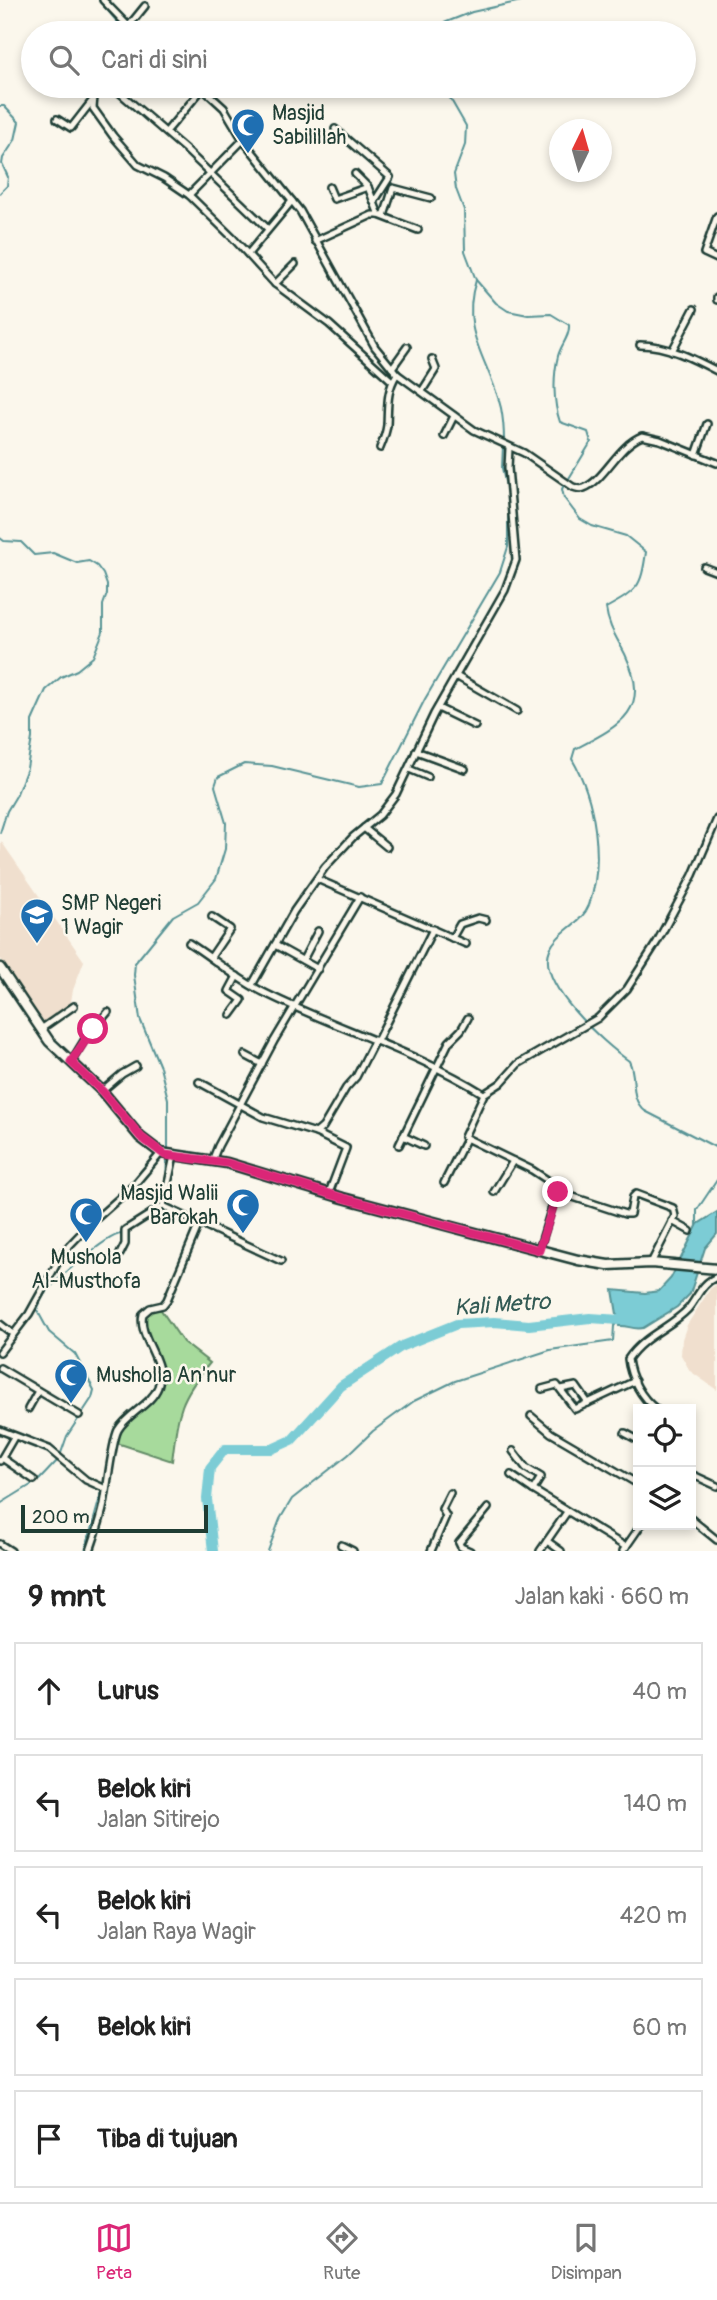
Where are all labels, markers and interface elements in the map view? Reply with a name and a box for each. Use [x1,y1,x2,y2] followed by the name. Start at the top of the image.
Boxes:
[21,21,696,98] search box
[45,41,83,79] icon: search
[101,44,207,76] text: Cari di sini
[272,100,346,151] place label: Masjid Sabilillah
[229,106,267,155] mosque icon: Masjid Sabilillah
[549,119,612,182] north arrow
[61,890,161,941] place label: SMP Negeri 1 Wagir
[18,896,56,945] school or university icon: SMP Negeri 1 Wagir
[77,1013,108,1044] route start
[542,1176,573,1207] route end
[120,1180,218,1231] place label: Masjid Walii Barokah
[224,1186,262,1235] mosque icon: Masjid Walii Barokah
[67,1195,105,1244] mosque icon: Mushola Al-Musthofa
[31,1244,141,1295] place label: Mushola Al-Musthofa
[453,1287,553,1322] water label: Kali Metro
[52,1356,90,1405] mosque icon: Musholla An'nur
[96,1362,237,1389] place label: Musholla An'nur
[633,1404,696,1530] map controls
[633,1404,696,1467] button: locate
[633,1467,696,1530] button: layers
[21,1502,208,1534] scale bar
[32,1505,90,1529] text: 200 m
[28,1578,105,1615] text: 9 mnt
[515,1582,689,1611] text: Jalan kaki · 660 m
[30,1672,68,1710] icon: ahead
[97,1675,159,1707] text: Lurus
[633,1677,687,1706] text: 40 m
[97,1773,191,1805] text: Belok kiri
[30,1784,68,1822] icon: left
[624,1789,687,1818] text: 140 m
[97,1805,220,1834] text: Jalan Sitirejo
[97,1885,191,1917] text: Belok kiri
[30,1896,68,1934] icon: left
[620,1901,687,1930] text: 420 m
[97,1917,256,1946] text: Jalan Raya Wagir
[30,2008,68,2046] icon: left
[97,2011,191,2043] text: Belok kiri
[632,2013,687,2042] text: 60 m
[30,2120,68,2158] icon: arrive
[97,2123,238,2155] text: Tiba di tujuan
[95,2219,133,2285] tab: Peta
[323,2219,361,2285] tab: Rute
[550,2219,622,2285] tab: Disimpan

